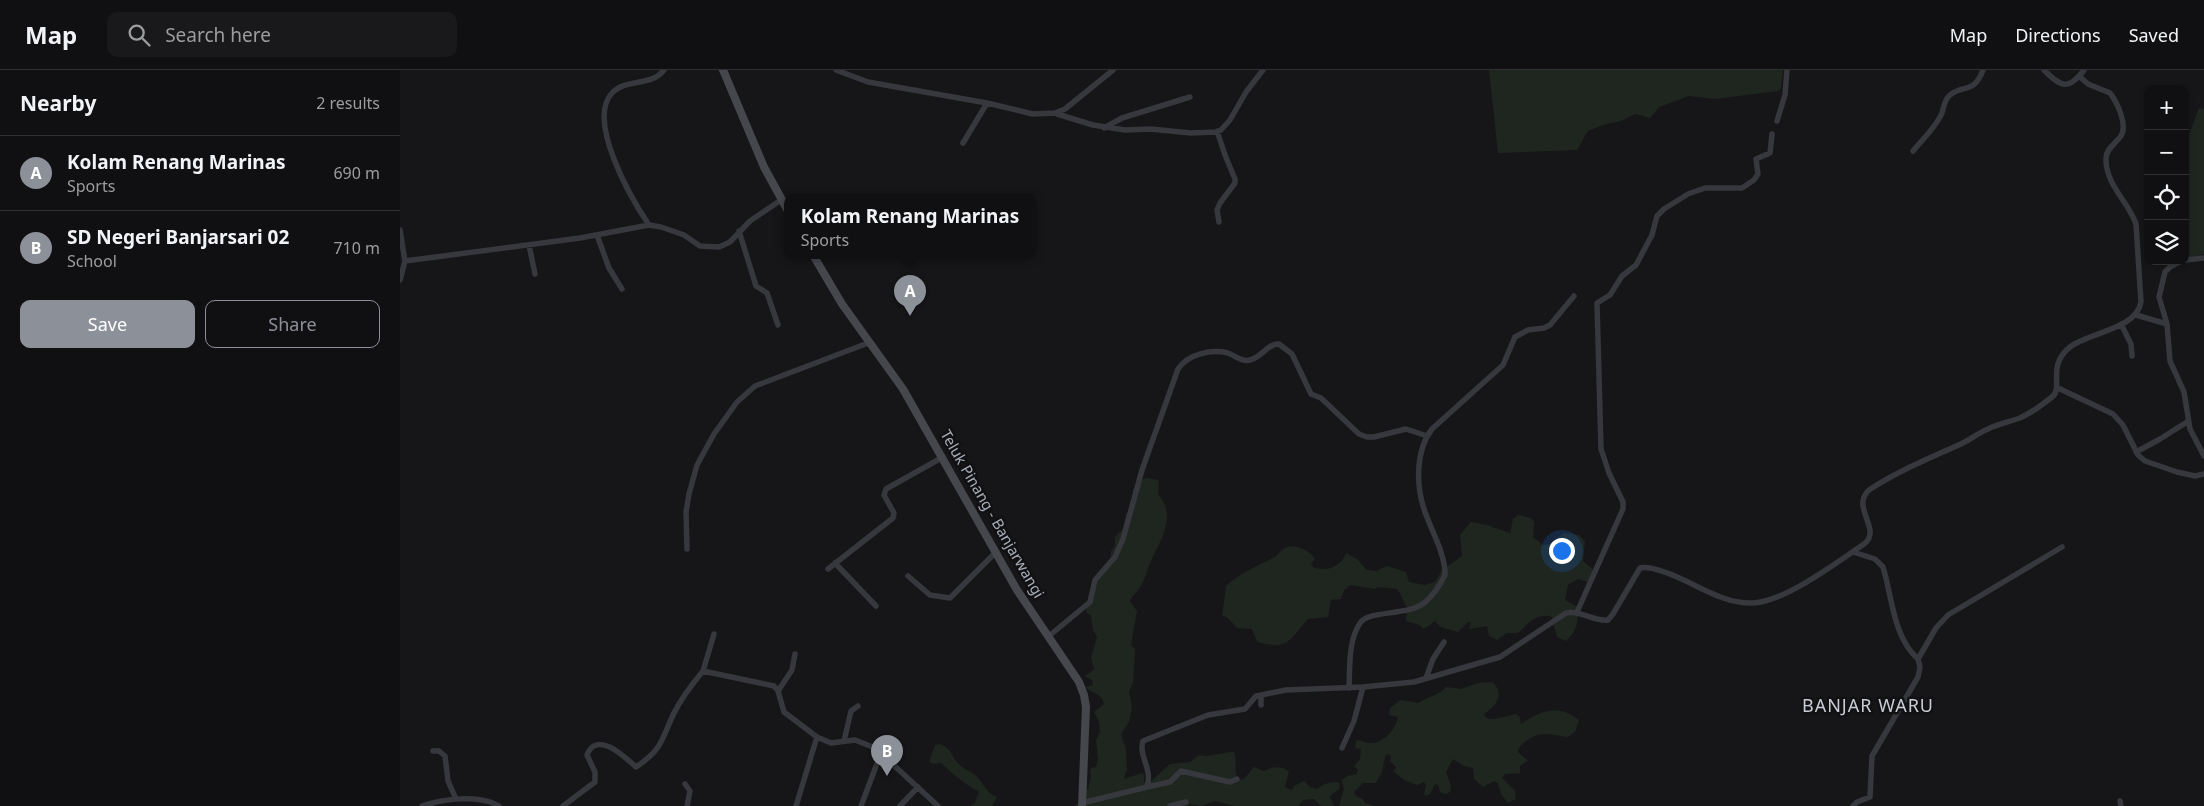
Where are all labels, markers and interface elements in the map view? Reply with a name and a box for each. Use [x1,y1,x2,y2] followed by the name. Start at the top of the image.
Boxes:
[107,12,457,57] search box
[25,18,77,51] text: Map
[125,21,153,49] icon: search
[165,22,271,48] text: Search here
[1950,23,1987,47] text: Map
[2015,23,2101,47] text: Directions
[2129,23,2179,47] text: Saved
[2144,85,2189,265] map controls
[2144,85,2189,130] button: +
[20,89,96,117] text: Nearby
[316,92,380,114] text: 2 results
[2144,130,2189,175] button: −
[67,149,286,175] text: Kolam Renang Marinas
[30,162,42,184] text: A
[333,162,380,184] text: 690 m
[67,175,115,197] text: Sports
[2144,175,2189,220] button: locate
[784,194,1036,259] popup
[801,203,1019,229] text: Kolam Renang Marinas
[2144,220,2189,265] button: layers
[67,224,289,250] text: SD Negeri Banjarsari 02
[801,229,849,251] text: Sports
[31,237,41,259] text: B
[333,237,380,259] text: 710 m
[67,250,117,272] text: School
[894,275,926,316] pin: A
[20,300,195,348] button: Save
[205,300,380,348] button: Share
[936,426,1049,601] street label: Teluk Pinang - Banjarwangi
[1549,538,1575,564] your location
[1802,693,1934,717] district label: BANJAR WARU
[871,735,903,776] pin: B

